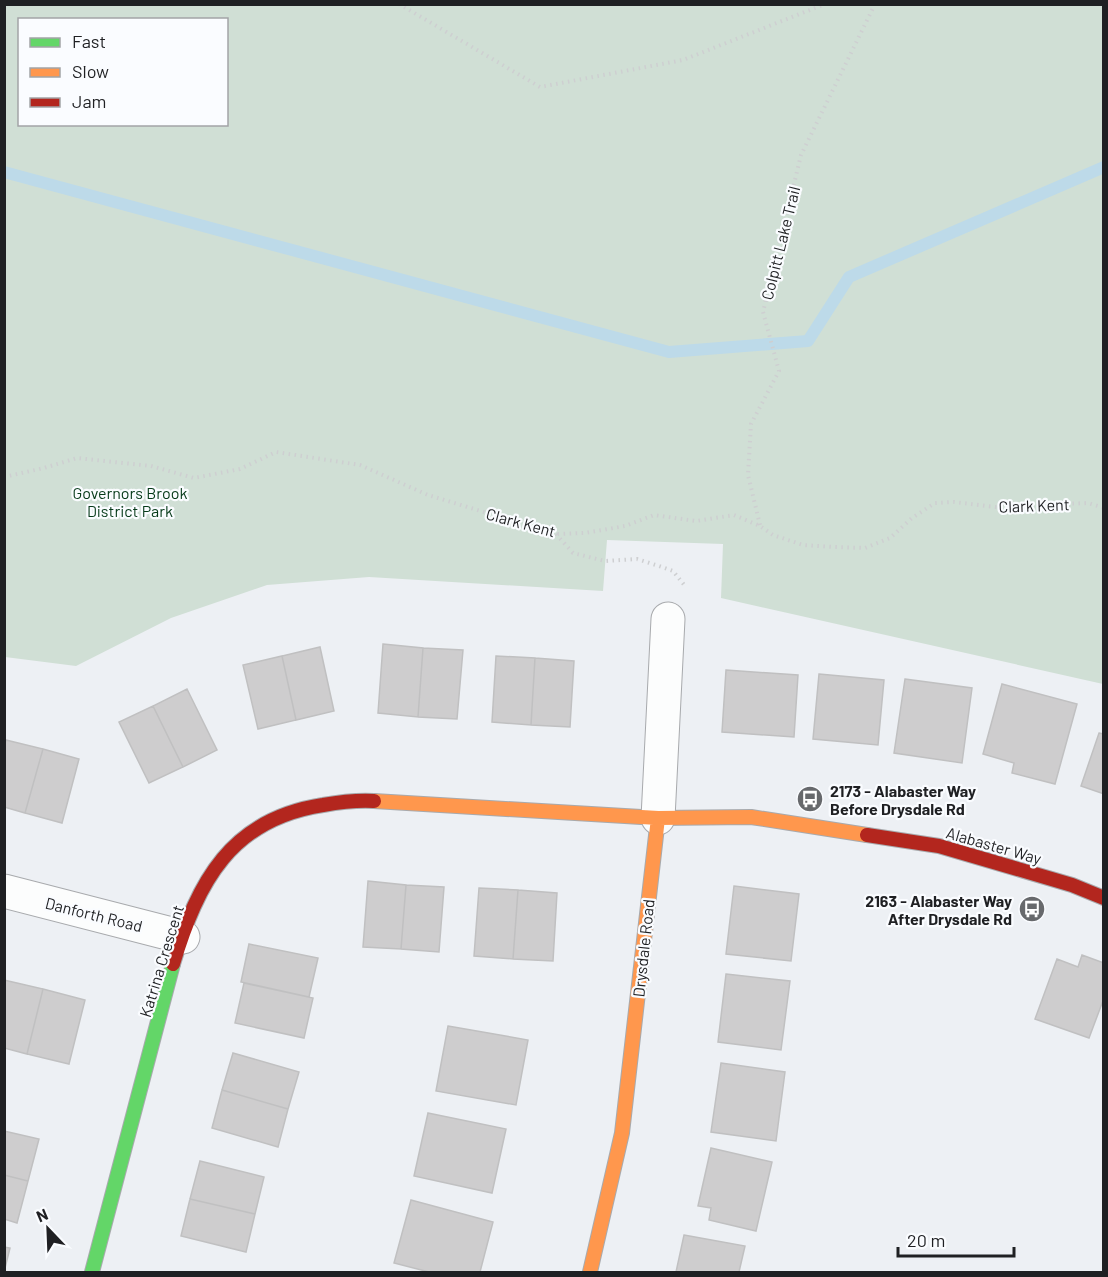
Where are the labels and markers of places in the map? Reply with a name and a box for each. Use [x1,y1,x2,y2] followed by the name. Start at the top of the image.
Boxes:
[830,781,976,818] place label: 2173 - Alabaster Way Before Drysdale Rd
[795,784,825,814] bus stop icon: 2173 - Alabaster Way Before Drysdale Rd
[865,891,1012,928] place label: 2163 - Alabaster Way After Drysdale Rd
[1017,894,1047,924] bus stop icon: 2163 - Alabaster Way After Drysdale Rd

